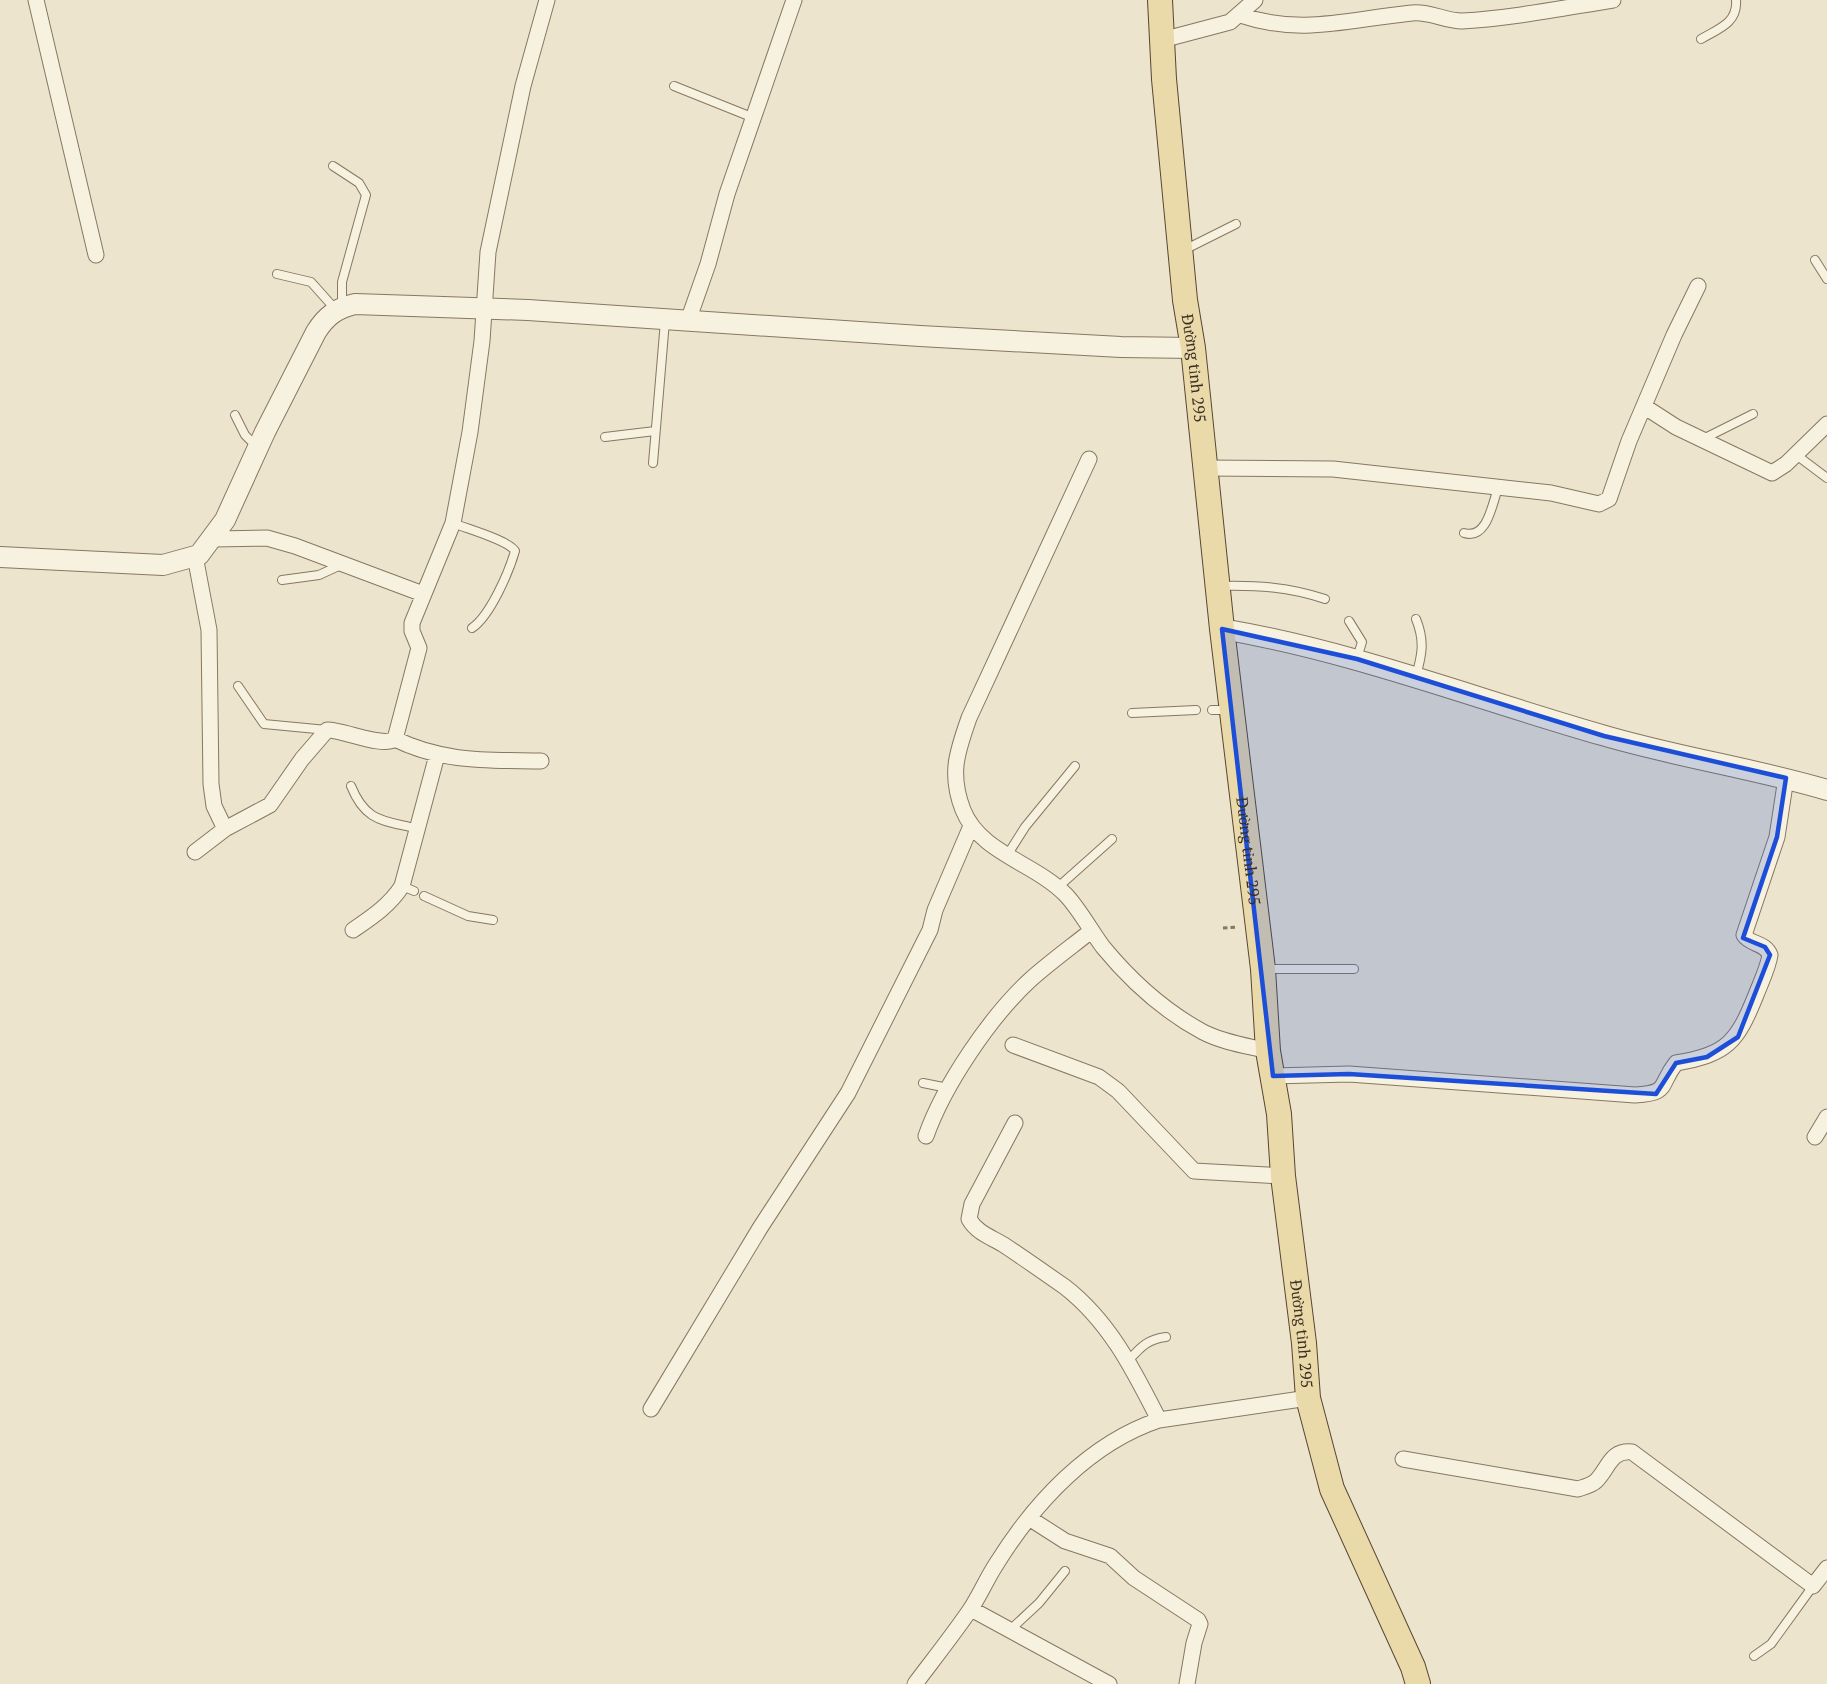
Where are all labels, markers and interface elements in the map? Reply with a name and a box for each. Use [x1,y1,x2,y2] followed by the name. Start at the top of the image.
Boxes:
[1177,312,1212,424] street label: Đường tỉnh 295
[1231,796,1266,907] street label: Đường tỉnh 295
[1285,1278,1318,1389] street label: Đường tỉnh 295

